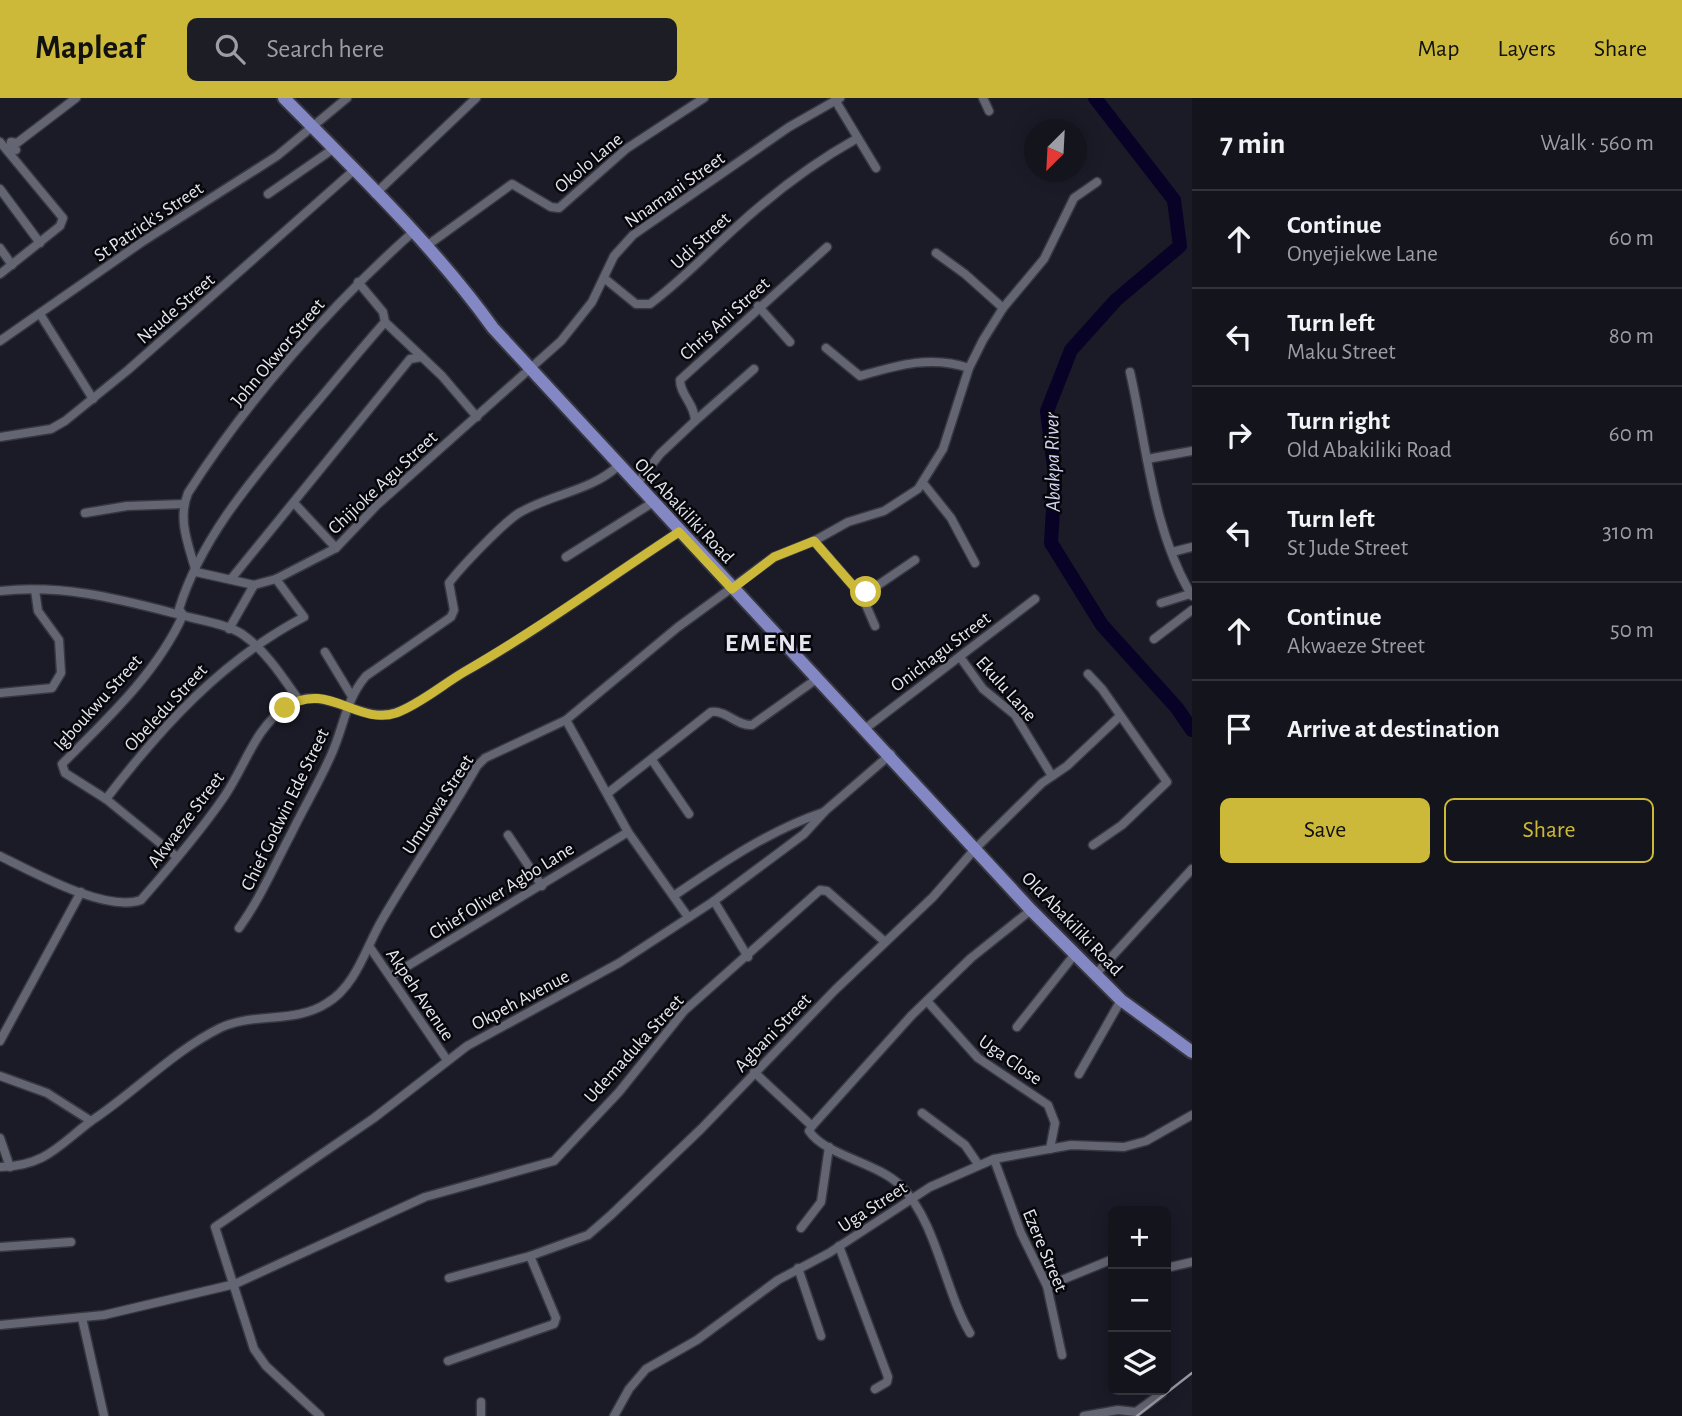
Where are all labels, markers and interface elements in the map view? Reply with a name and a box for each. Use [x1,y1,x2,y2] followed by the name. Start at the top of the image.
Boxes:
[187,18,677,81] search box
[211,30,249,68] icon: search
[35,32,145,65] text: Mapleaf
[267,36,384,62] text: Search here
[1417,37,1459,61] text: Map
[1497,37,1556,61] text: Layers
[1594,37,1647,61] text: Share
[1024,119,1087,182] north arrow
[1220,129,1285,159] text: 7 min
[551,130,626,197] street label: Okolo Lane
[1540,132,1654,155] text: Walk · 560 m
[621,149,728,232] street label: Nnamani Street
[91,179,207,266] street label: St Patrick's Street
[668,209,734,273] street label: Udi Street
[1287,212,1382,238] text: Continue
[1220,220,1258,258] icon: ahead
[1609,227,1654,250] text: 60 m
[1287,243,1438,266] text: Onyejiekwe Lane
[134,271,218,348] street label: Nsude Street
[676,274,774,364] street label: Chris Ani Street
[228,296,328,410] street label: John Okwor Street
[1287,310,1375,336] text: Turn left
[1220,318,1258,356] icon: left
[1609,325,1654,348] text: 80 m
[1287,341,1396,364] text: Maku Street
[1287,408,1390,434] text: Turn right
[1041,411,1065,513] water label: Abakpa River
[1220,416,1258,454] icon: right
[1609,423,1654,446] text: 60 m
[325,428,441,538] street label: Chijioke Agu Street
[1287,439,1452,462] text: Old Abakiliki Road
[631,455,737,567] street label: Old Abakiliki Road
[1287,506,1375,532] text: Turn left
[1220,514,1258,552] icon: left
[1602,521,1654,544] text: 310 m
[1287,537,1408,560] text: St Jude Street
[850,576,881,607] route start
[1287,604,1382,630] text: Continue
[888,609,994,696] street label: Onichagu Street
[1220,612,1258,650] icon: ahead
[1610,619,1654,642] text: 50 m
[725,630,813,656] district label: EMENE
[1287,635,1425,658] text: Akwaeze Street
[50,651,146,755] street label: Igboukwu Street
[972,653,1040,725] street label: Ekulu Lane
[121,661,211,755] street label: Obeledu Street
[269,692,300,723] route end
[1220,710,1258,748] icon: arrive
[1287,716,1500,742] text: Arrive at destination
[238,726,333,894] street label: Chief Godwin Ede Street
[399,752,477,858] street label: Umuowa Street
[144,769,228,871] street label: Akwaeze Street
[1220,798,1430,863] button: Save
[1444,798,1654,863] button: Share
[426,839,578,943] street label: Chief Oliver Agbo Lane
[1018,869,1126,980] street label: Old Abakiliki Road
[382,945,457,1044] street label: Akpeh Avenue
[469,967,573,1034] street label: Okpeh Avenue
[731,990,815,1076] street label: Agbani Street
[581,991,687,1107] street label: Udemaduka Street
[975,1032,1045,1089] street label: Uga Close
[835,1178,911,1236] street label: Uga Street
[1019,1206,1071,1295] street label: Ezere Street
[1108,1206,1171,1395] map controls
[1108,1206,1171,1269] button: +
[1108,1269,1171,1332] button: −
[1108,1332,1171,1395] button: layers

